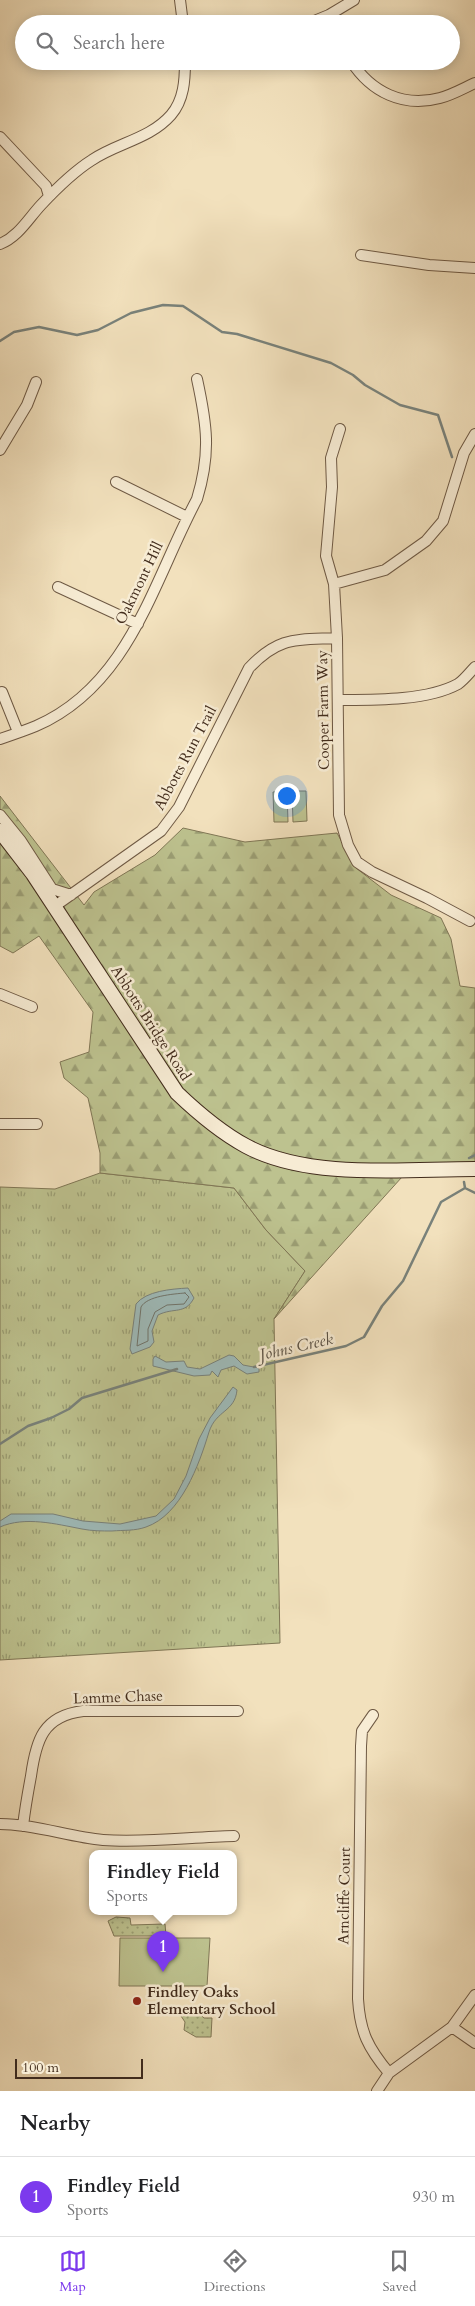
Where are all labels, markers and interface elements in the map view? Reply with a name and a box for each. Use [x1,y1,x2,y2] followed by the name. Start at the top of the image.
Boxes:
[15,15,460,70] search box
[33,29,61,57] icon: search
[73,30,165,56] text: Search here
[110,538,168,628] street label: Oakmont Hill
[312,650,334,770] street label: Cooper Farm Way
[149,702,221,814] street label: Abbotts Run Trail
[274,783,300,809] your location
[106,962,196,1084] street label: Abbotts Bridge Road
[253,1328,335,1367] water label: Johns Creek
[73,1685,163,1709] street label: Lamme Chase
[333,1847,355,1945] street label: Arncliffe Court
[89,1850,237,1915] popup
[106,1859,220,1885] text: Findley Field
[106,1885,148,1907] text: Sports
[147,1931,179,1972] pin: 1
[147,1982,276,2019] place label: Findley Oaks Elementary School
[131,1995,143,2007] marker: Findley Oaks Elementary School
[15,2056,142,2079] scale bar
[22,2058,59,2077] text: 100 m
[20,2109,91,2138] text: Nearby
[67,2173,180,2199] text: Findley Field
[32,2186,40,2208] text: 1
[413,2186,455,2208] text: 930 m
[67,2199,108,2221] text: Sports
[59,2247,87,2296] tab: Map
[204,2247,265,2296] tab: Directions
[382,2247,416,2296] tab: Saved

